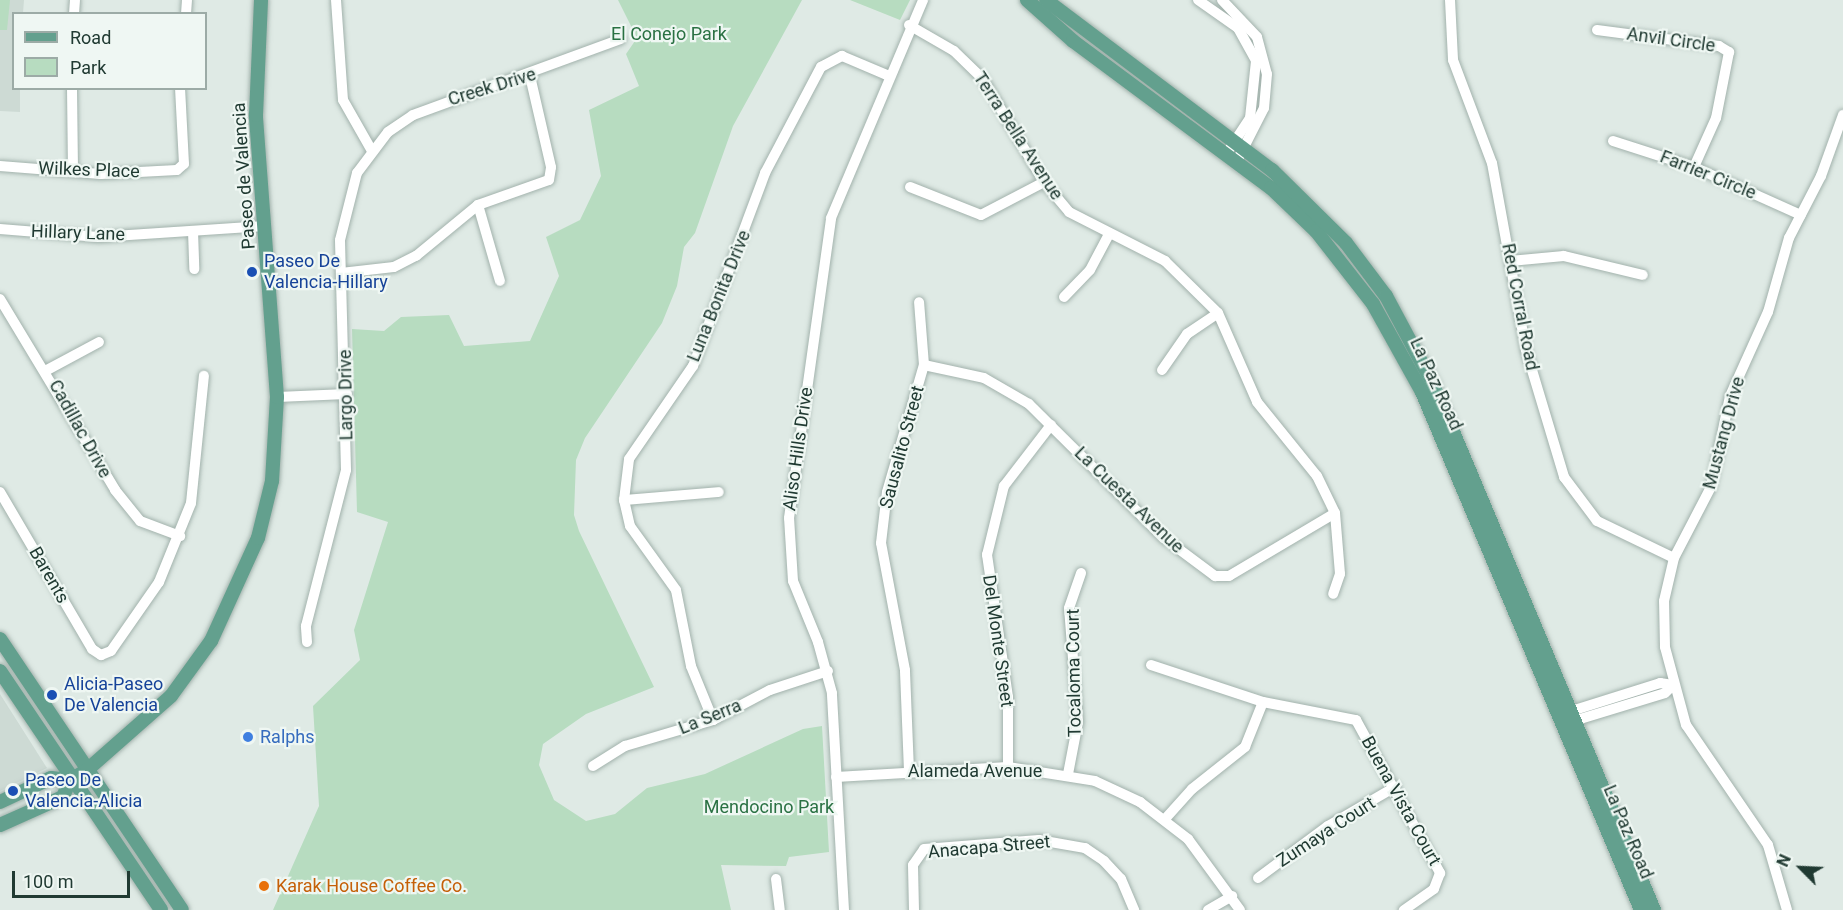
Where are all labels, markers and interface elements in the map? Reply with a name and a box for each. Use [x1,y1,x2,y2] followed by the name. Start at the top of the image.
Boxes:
[12,12,207,90] legend
[611,23,727,45] park label: El Conejo Park
[1625,23,1717,57] street label: Anvil Circle
[70,27,111,48] text: Road
[70,57,106,78] text: Park
[445,63,539,111] street label: Creek Drive
[969,68,1067,204] street label: Terra Bella Avenue
[228,102,260,250] street label: Paseo de Valencia
[1657,146,1759,204] street label: Farrier Circle
[38,157,140,183] street label: Wilkes Place
[31,221,125,245] street label: Hillary Lane
[683,227,755,365] street label: Luna Bonita Drive
[1497,242,1543,372] street label: Red Corral Road
[264,251,388,294] place label: Paseo De Valencia-Hillary
[245,265,259,279] marker: Paseo De Valencia-Hillary
[1405,334,1467,434] street label: La Paz Road
[334,349,358,441] street label: Largo Drive
[1699,374,1749,492] street label: Mustang Drive
[44,376,116,482] street label: Cadillac Drive
[875,383,929,511] street label: Sausalito Street
[779,386,817,512] street label: Aliso Hills Drive
[1070,442,1188,558] street label: La Cuesta Avenue
[24,543,74,607] street label: Barents
[978,573,1018,709] street label: Del Monte Street
[1062,609,1086,737] street label: Tocaloma Court
[64,674,163,716] place label: Alicia-Paseo De Valencia
[45,688,59,702] marker: Alicia-Paseo De Valencia
[675,695,745,739] street label: La Serra
[260,726,315,748] place label: Ralphs
[241,730,255,744] marker: Ralphs
[1357,733,1445,869] street label: Buena Vista Court
[908,760,1042,782] street label: Alameda Avenue
[25,770,142,812] place label: Paseo De Valencia-Alicia
[1599,782,1657,882] street label: La Paz Road
[6,784,20,798] marker: Paseo De Valencia-Alicia
[1273,792,1379,872] street label: Zumaya Court
[704,796,834,818] park label: Mendocino Park
[927,831,1051,863] street label: Anacapa Street
[1771,838,1831,898] north arrow
[1773,851,1795,870] text: N
[15,859,134,897] scale bar
[23,871,74,892] text: 100 m
[276,875,467,897] place label: Karak House Coffee Co.
[257,879,271,893] marker: Karak House Coffee Co.

